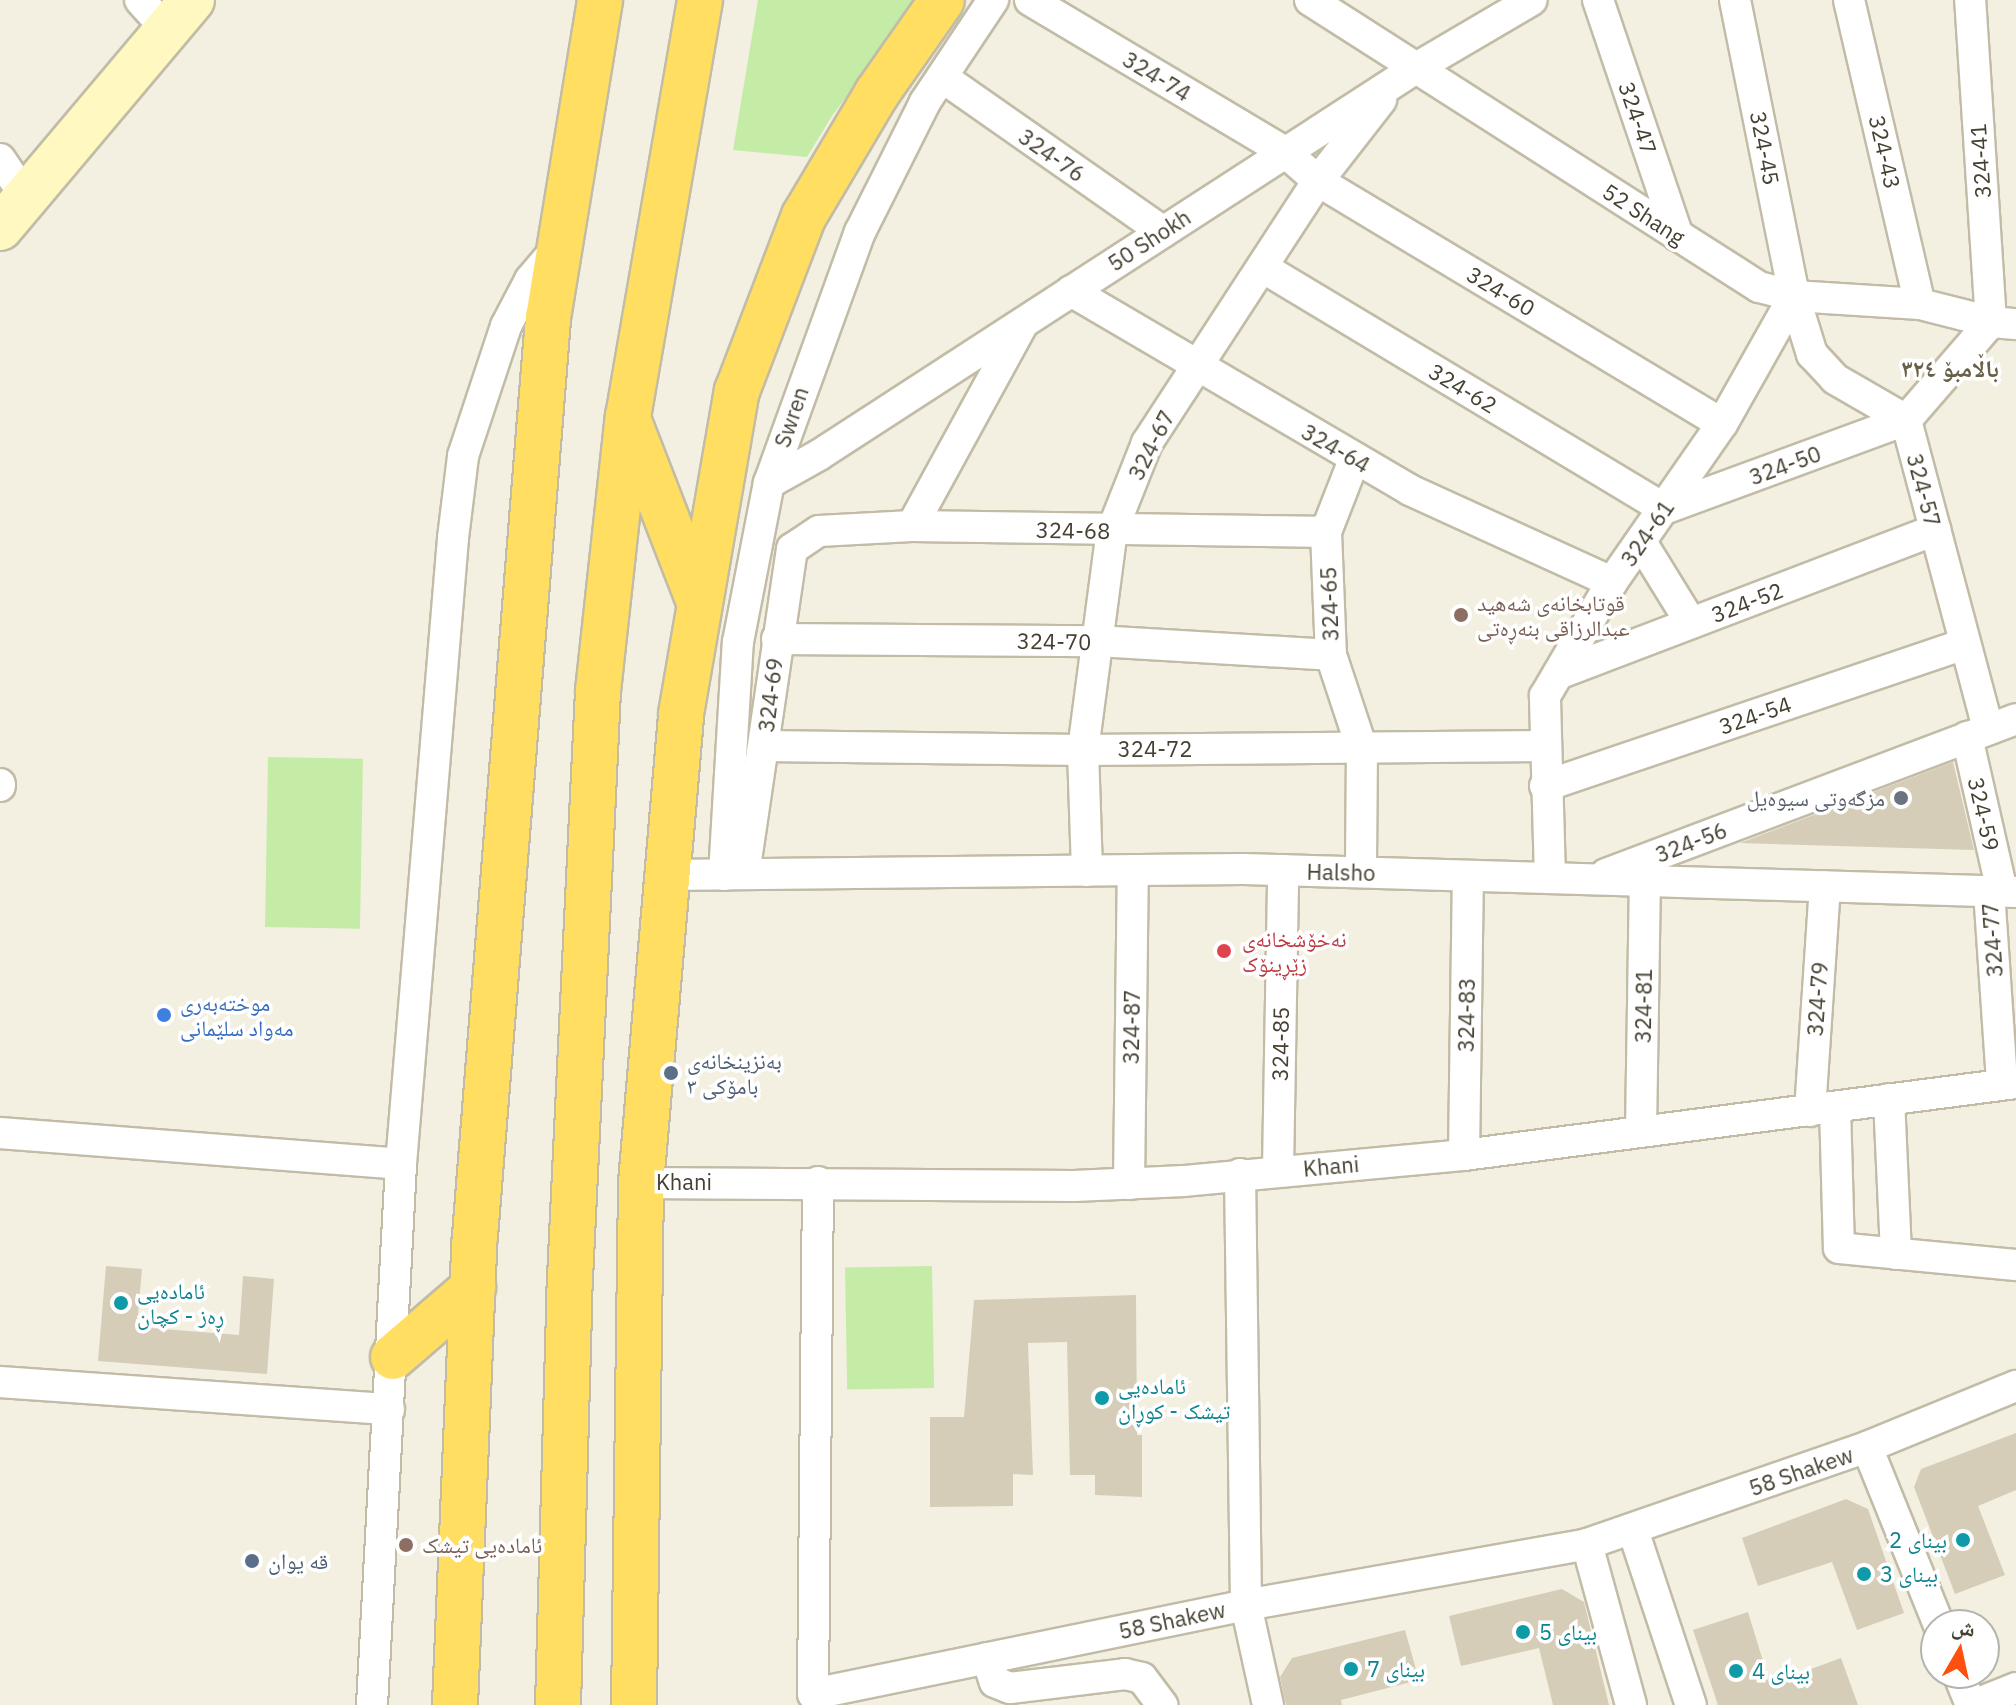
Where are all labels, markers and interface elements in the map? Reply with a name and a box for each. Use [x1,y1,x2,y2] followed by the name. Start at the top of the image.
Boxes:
[1118,45,1196,107] street label: 324-74
[1613,78,1663,158] street label: 324-47
[1745,109,1785,187] street label: 324-45
[1864,113,1906,191] street label: 324-43
[1014,123,1090,187] street label: 324-76
[1964,123,1996,199] street label: 324-41
[1598,178,1690,250] street label: 52 Shang
[1103,204,1195,276] street label: 50 Shokh
[1462,260,1540,322] street label: 324-60
[1901,355,1999,383] district label: باڵامبۆ ٣٢٤
[1424,357,1502,419] street label: 324-62
[768,383,814,451] street label: Swren
[1122,406,1180,484] street label: 324-67
[1297,418,1375,478] street label: 324-64
[1745,440,1825,490] street label: 324-50
[1902,450,1946,530] street label: 324-57
[1615,495,1679,571] street label: 324-61
[1035,516,1111,544] street label: 324-68
[1315,566,1343,642] street label: 324-65
[1707,576,1787,628] street label: 324-52
[1477,589,1630,640] place label: قوتابخانەی شەهید عبدالرزاقی بنەڕەتی
[1452,606,1470,624] marker: قوتابخانەی شەهید عبدالرزاقی بنەڕەتی
[1016,627,1092,655] street label: 324-70
[752,656,788,734] street label: 324-69
[1715,690,1795,740] street label: 324-54
[1118,736,1192,762] street label: 324-72
[1963,775,2005,853] street label: 324-59
[1747,785,1885,811] place label: مزگەوتی سیوەیل
[1892,789,1910,807] marker: مزگەوتی سیوەیل
[1651,816,1731,868] street label: 324-56
[1306,858,1376,886] street label: Halsho
[1976,902,2008,978] street label: 324-77
[1242,925,1347,976] place label: نەخۆشخانەی زێڕینۆک
[1213,940,1235,962] marker: نەخۆشخانەی زێڕینۆک
[1801,961,1833,1037] street label: 324-79
[1629,968,1657,1044] street label: 324-81
[1452,977,1480,1053] street label: 324-83
[180,989,293,1040] place label: موختەبەری مەواد سلێمانی
[1117,989,1145,1065] street label: 324-87
[155,1006,173,1024] marker: موختەبەری مەواد سلێمانی
[1266,1006,1294,1082] street label: 324-85
[687,1047,782,1098] place label: بەنزینخانەی بامۆکی ٣
[662,1064,680,1082] marker: بەنزینخانەی بامۆکی ٣
[1302,1150,1360,1182] street label: Khani
[656,1169,712,1195] street label: Khani
[137,1277,224,1328] place label: ئامادەیی ڕەز - کچان
[112,1294,130,1312] marker: ئامادەیی ڕەز - کچان
[1118,1372,1230,1424] place label: ئامادەیی تیشک - کوڕان
[1093,1389,1111,1407] marker: ئامادەیی تیشک - کوڕان
[1745,1441,1857,1501] street label: 58 Shakew
[1889,1527,1947,1553] place label: بيناى 2
[1954,1531,1972,1549] marker: بيناى 2
[422,1532,542,1558] place label: ئامادەیی تیشک
[397,1536,415,1554] marker: ئامادەیی تیشک
[268,1548,328,1574] place label: قه یوان
[243,1552,261,1570] marker: قه یوان
[1880,1561,1938,1587] place label: بيناى 3
[1855,1565,1873,1583] marker: بيناى 3
[1116,1596,1228,1644] street label: 58 Shakew
[1920,1609,2000,1689] north arrow
[1950,1611,1977,1643] text: ش
[1539,1619,1597,1645] place label: بيناى 5
[1514,1623,1532,1641] marker: بيناى 5
[1367,1656,1425,1682] place label: بيناى 7
[1752,1658,1810,1684] place label: بيناى 4
[1342,1660,1360,1678] marker: بيناى 7
[1727,1662,1745,1680] marker: بيناى 4

